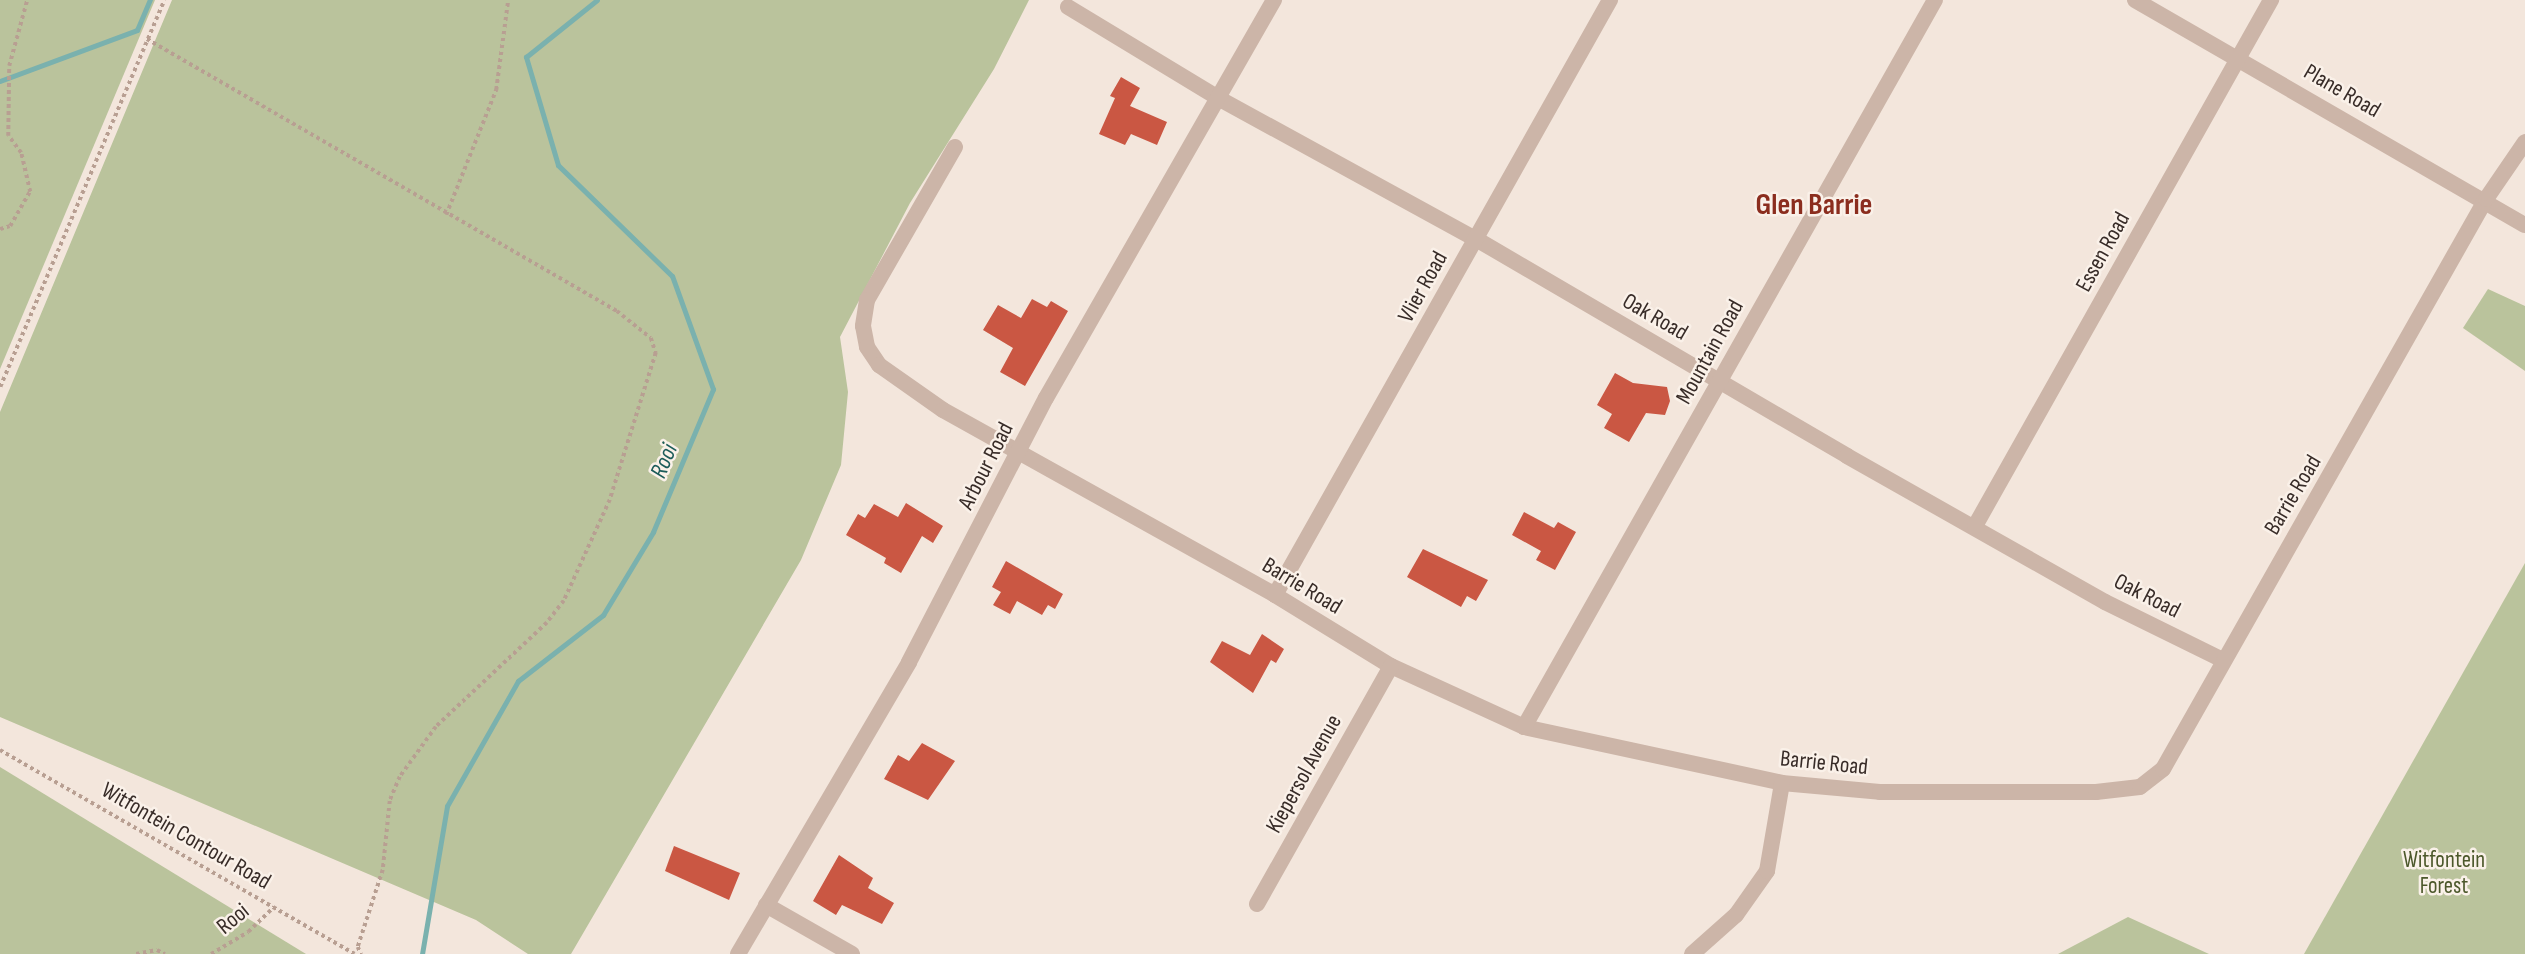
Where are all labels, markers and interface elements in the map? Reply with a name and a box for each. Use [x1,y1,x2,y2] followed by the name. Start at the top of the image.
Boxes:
[2299,58,2385,124] street label: Plane Road
[1756,187,1872,223] district label: Glen Barrie
[2070,207,2136,297] street label: Essen Road
[1392,247,1454,327] street label: Vlier Road
[1617,287,1693,347] street label: Oak Road
[1670,295,1750,409] street label: Mountain Road
[952,418,1020,514] street label: Arbour Road
[644,440,684,482] water label: Rooi
[2259,450,2327,540] street label: Barrie Road
[1257,552,1347,620] street label: Barrie Road
[2109,568,2185,624] street label: Oak Road
[1260,710,1348,838] street label: Kiepersol Avenue
[1779,745,1869,781] street label: Barrie Road
[96,776,276,896] street label: Witfontein Contour Road
[2403,846,2485,900] park label: Witfontein Forest
[211,898,255,940] street label: Rooi

